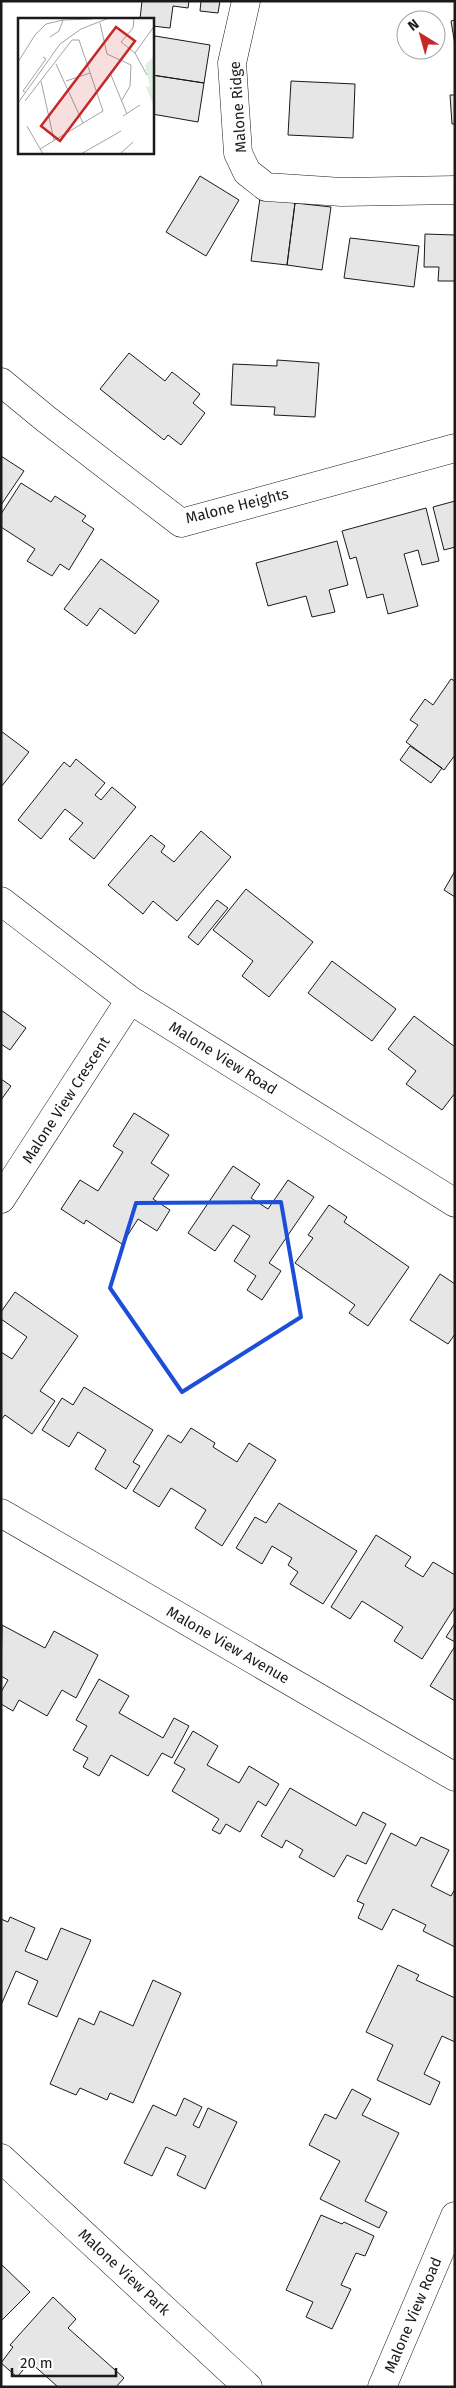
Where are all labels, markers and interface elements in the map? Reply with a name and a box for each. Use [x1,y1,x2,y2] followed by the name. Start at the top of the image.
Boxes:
[396,10,446,60] north arrow
[405,15,422,35] text: N
[18,18,154,154] inset map
[226,61,250,153] street label: Malone Ridge
[184,485,290,527] street label: Malone Heights
[166,1018,280,1098] street label: Malone View Road
[18,1033,114,1167] street label: Malone View Crescent
[163,1602,293,1688] street label: Malone View Avenue
[74,2225,174,2319] street label: Malone View Park
[381,2255,445,2375] street label: Malone View Road
[12,2346,116,2378] scale bar
[20,2354,53,2372] text: 20 m

